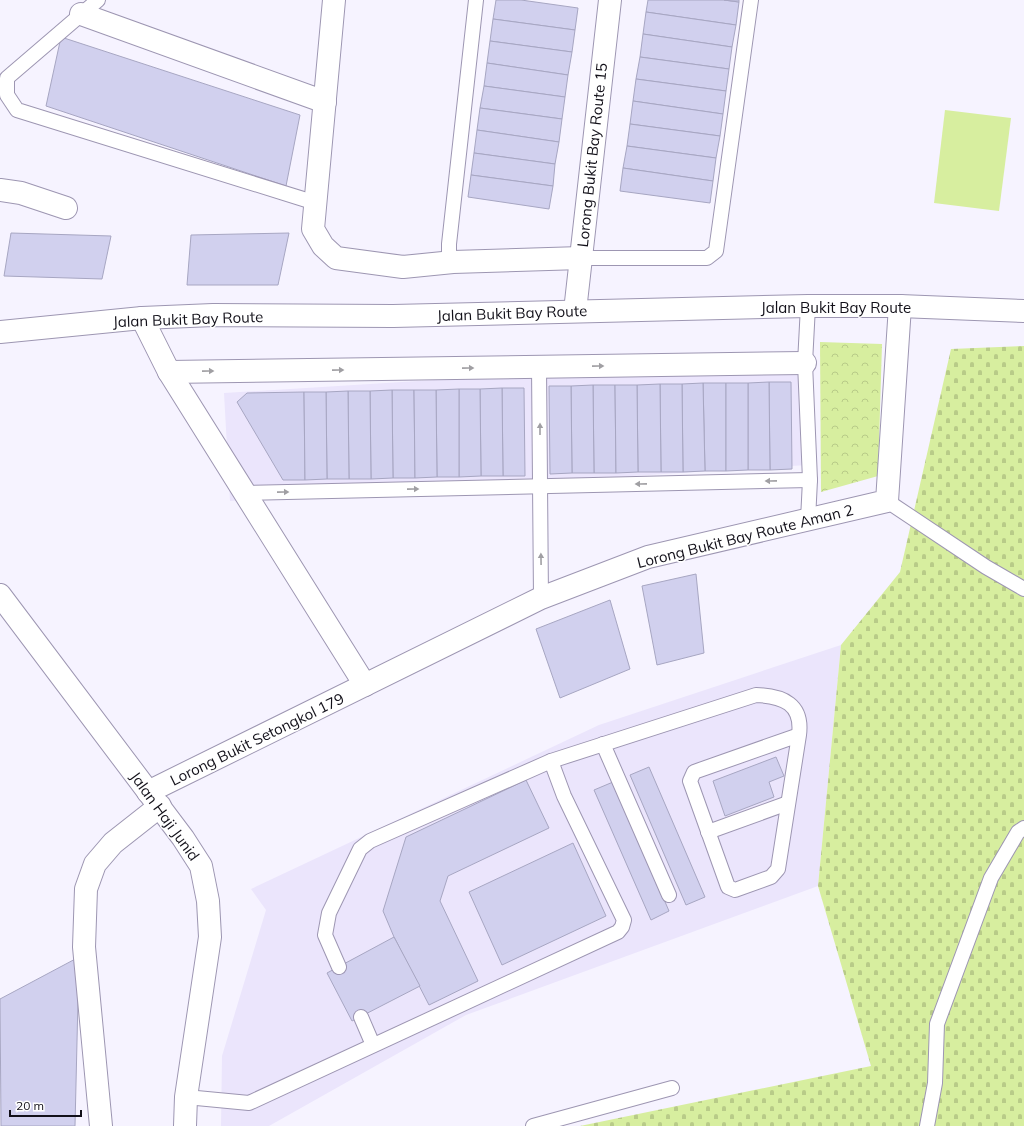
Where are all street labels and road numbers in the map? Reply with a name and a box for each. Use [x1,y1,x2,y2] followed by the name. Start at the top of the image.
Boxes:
[573,62,611,248] street label: Lorong Bukit Bay Route 15
[761,298,911,317] street label: Jalan Bukit Bay Route
[437,301,587,325] street label: Jalan Bukit Bay Route
[113,307,263,331] street label: Jalan Bukit Bay Route
[635,500,855,572] street label: Lorong Bukit Bay Route Aman 2
[167,689,347,789] street label: Lorong Bukit Setongkol 179
[126,768,204,864] street label: Jalan Haji Junid

